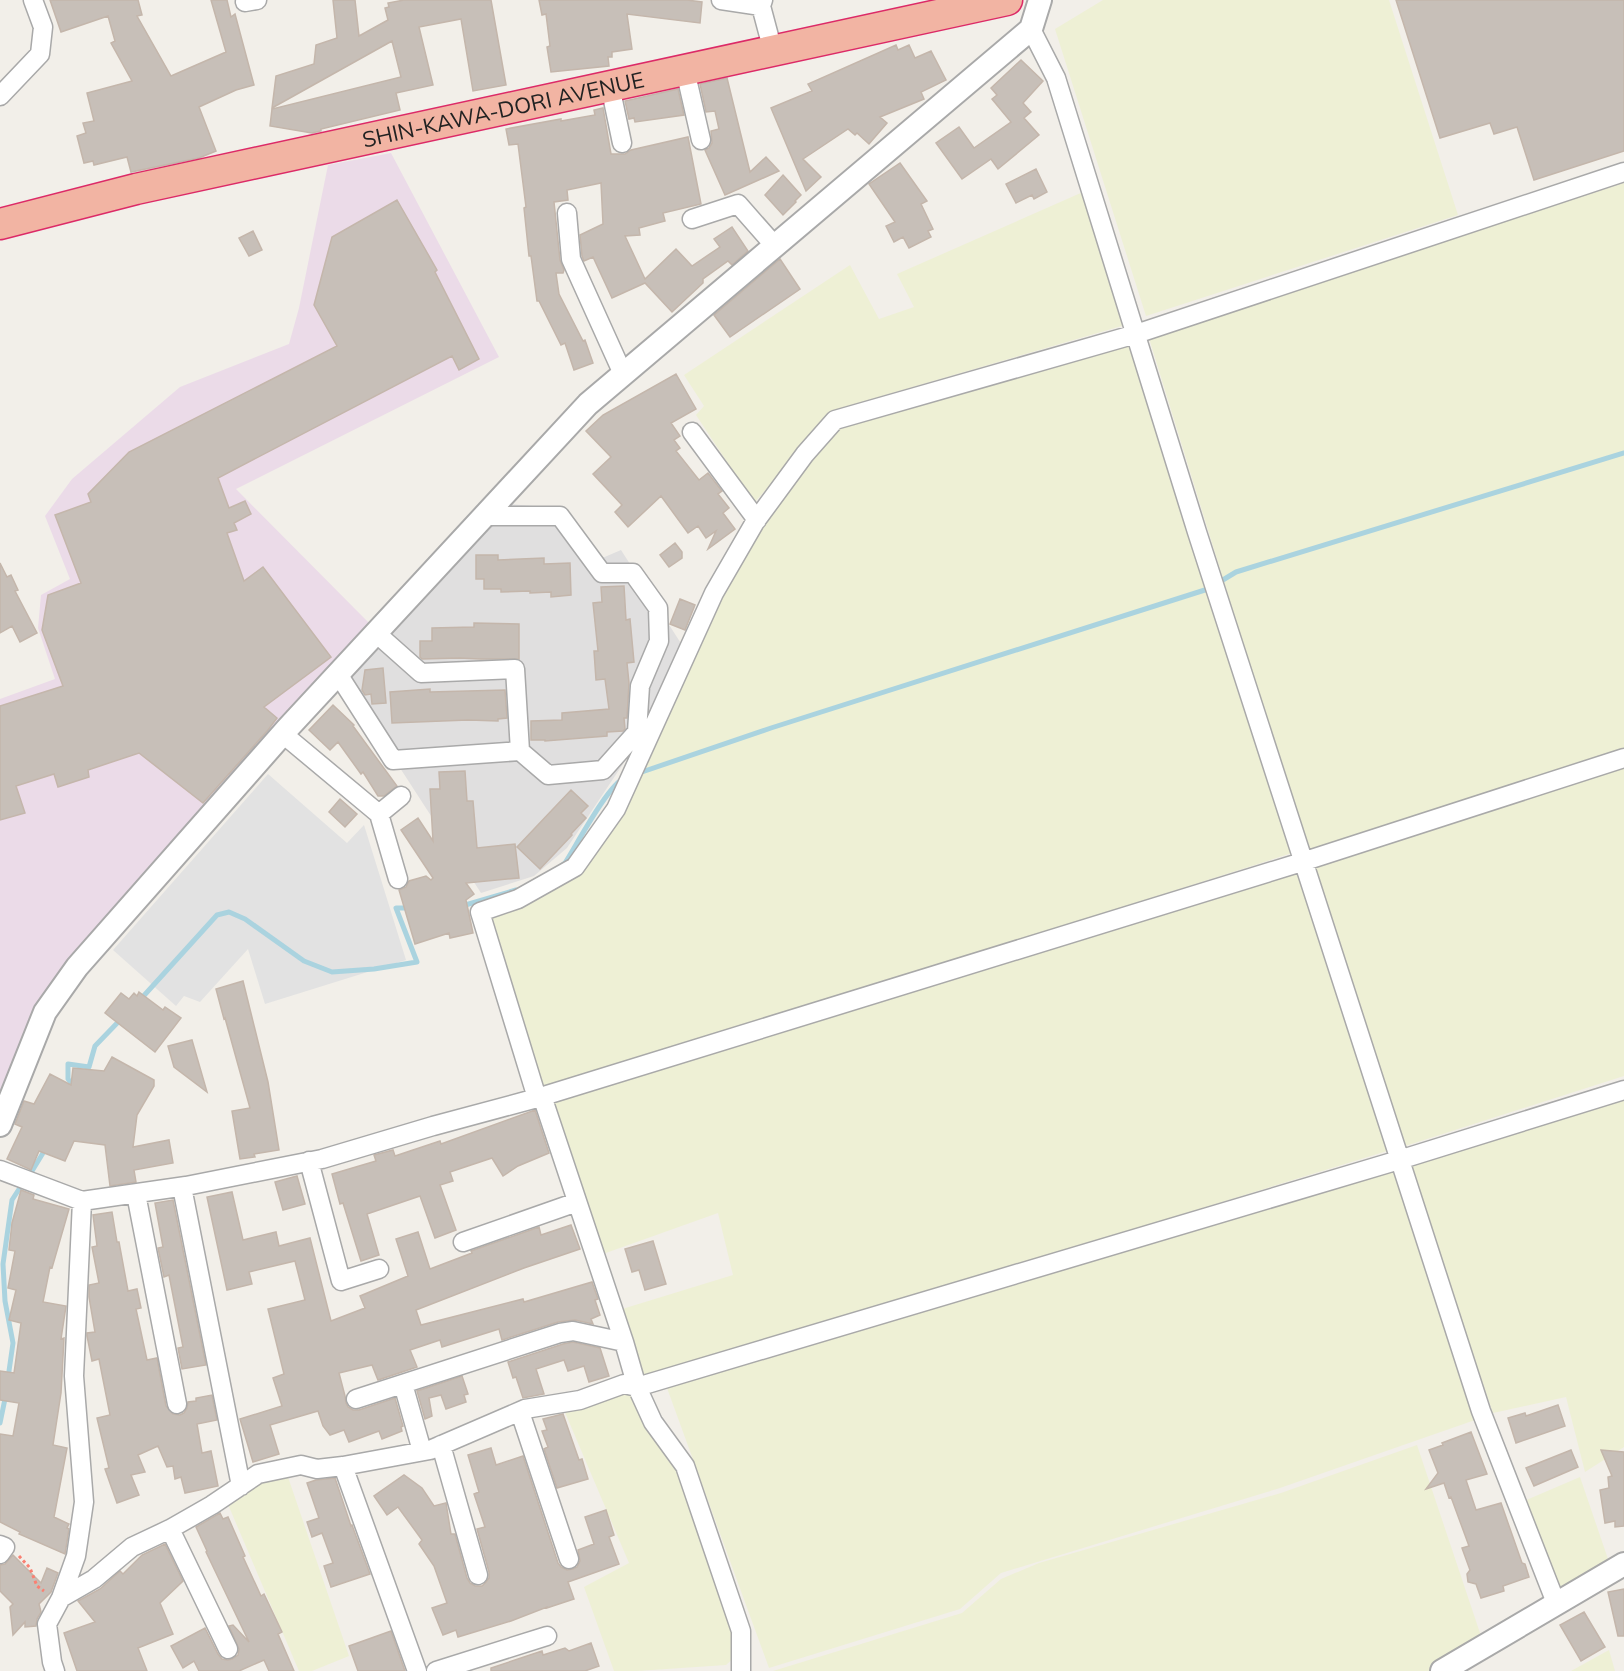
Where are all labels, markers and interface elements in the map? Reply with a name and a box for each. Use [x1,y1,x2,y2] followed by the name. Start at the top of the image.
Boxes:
[359,65,647,154] street label: SHIN-KAWA-DORI AVENUE

